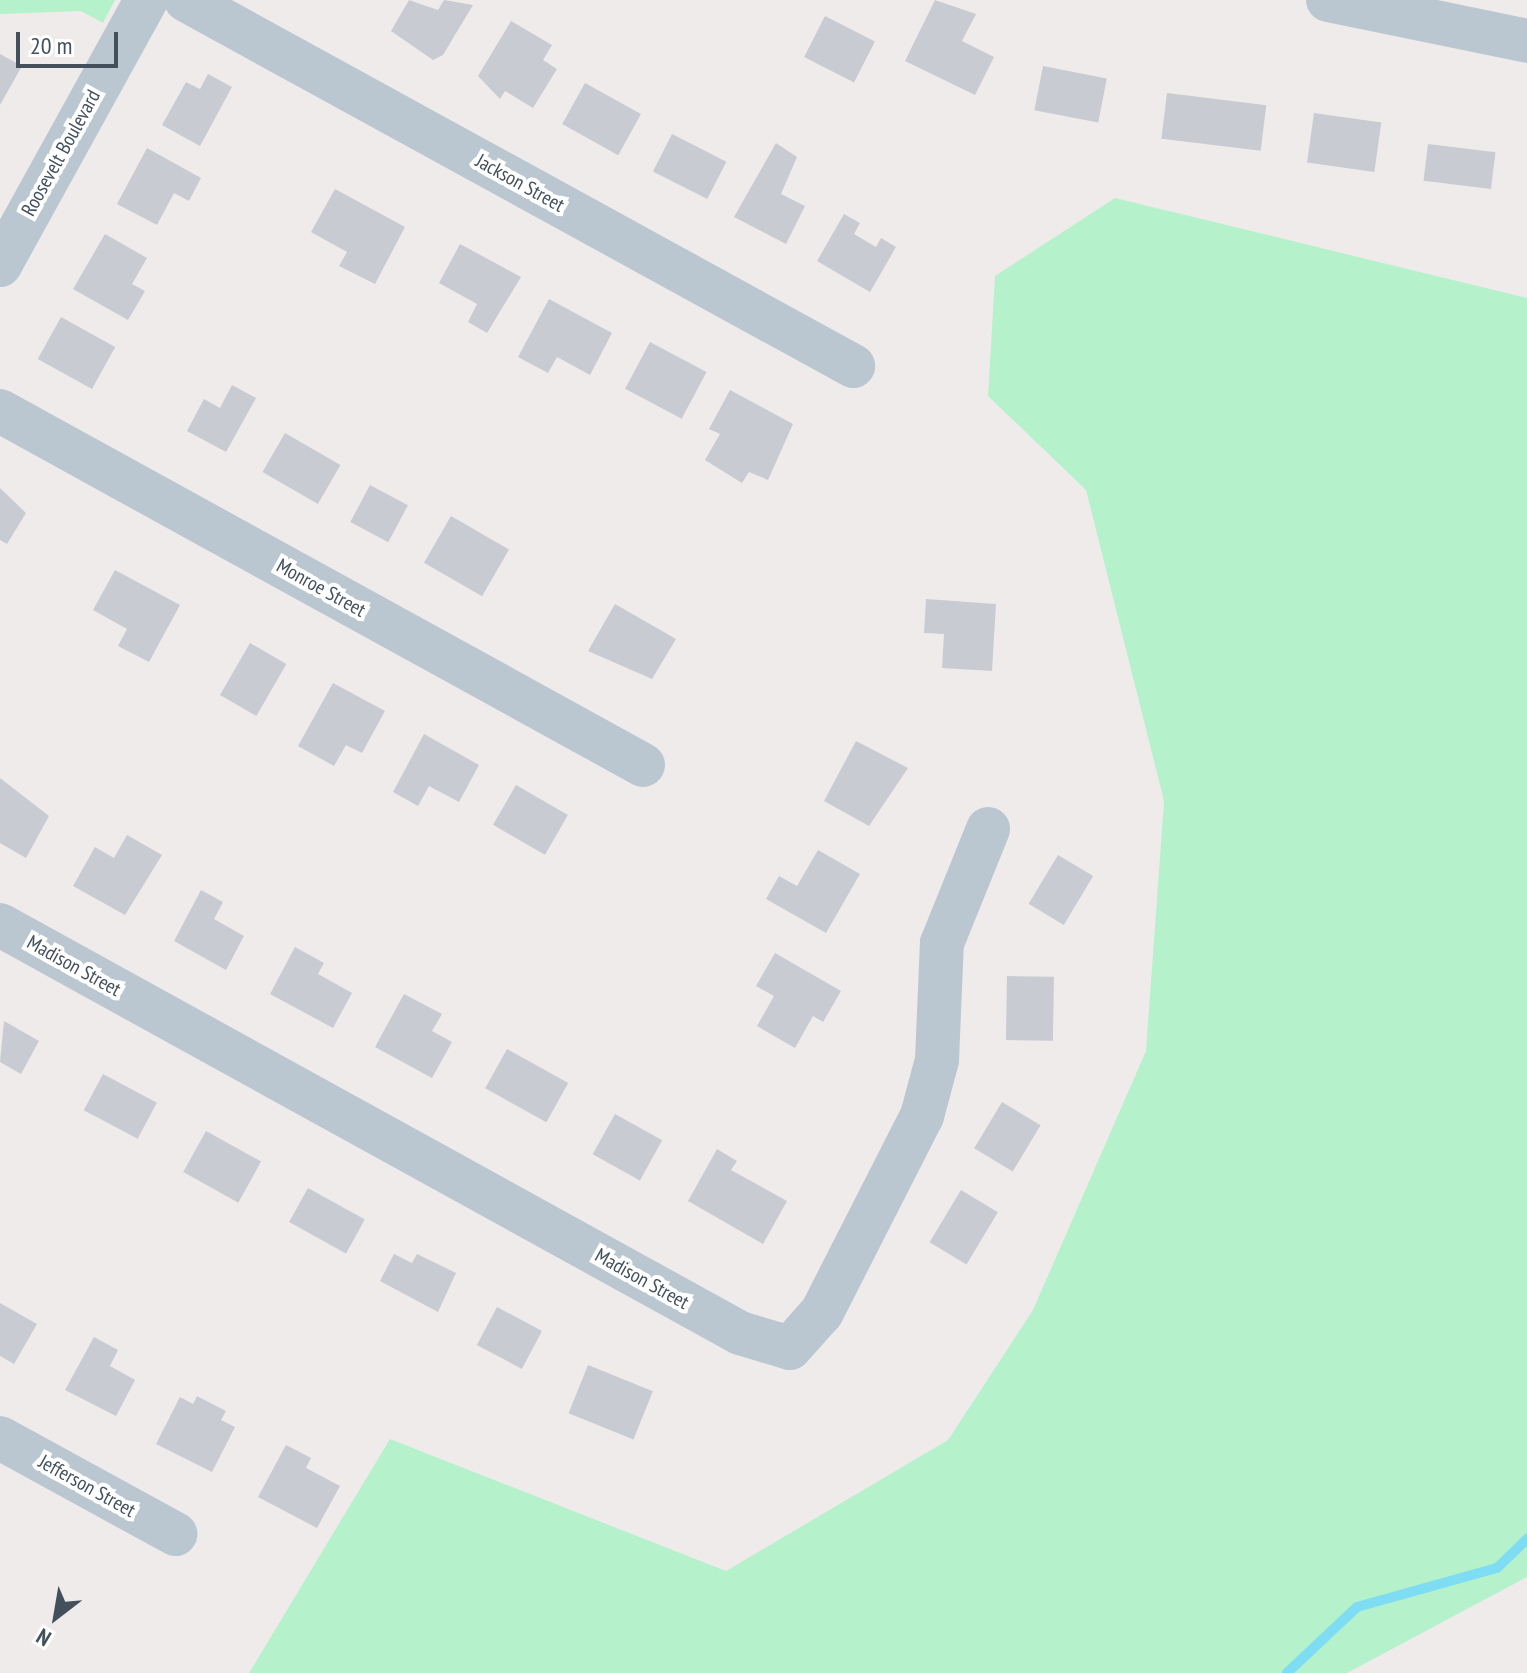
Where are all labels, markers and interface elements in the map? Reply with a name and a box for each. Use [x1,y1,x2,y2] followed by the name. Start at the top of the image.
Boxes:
[20,16,122,66] scale bar
[30,30,72,61] text: 20 m
[16,86,106,220] street label: Roosevelt Boulevard
[472,149,568,217] street label: Jackson Street
[272,554,370,622] street label: Monroe Street
[23,930,125,1002] street label: Madison Street
[591,1243,693,1315] street label: Madison Street
[34,1450,140,1522] street label: Jefferson Street
[16,1577,96,1657] north arrow
[31,1623,56,1653] text: N

